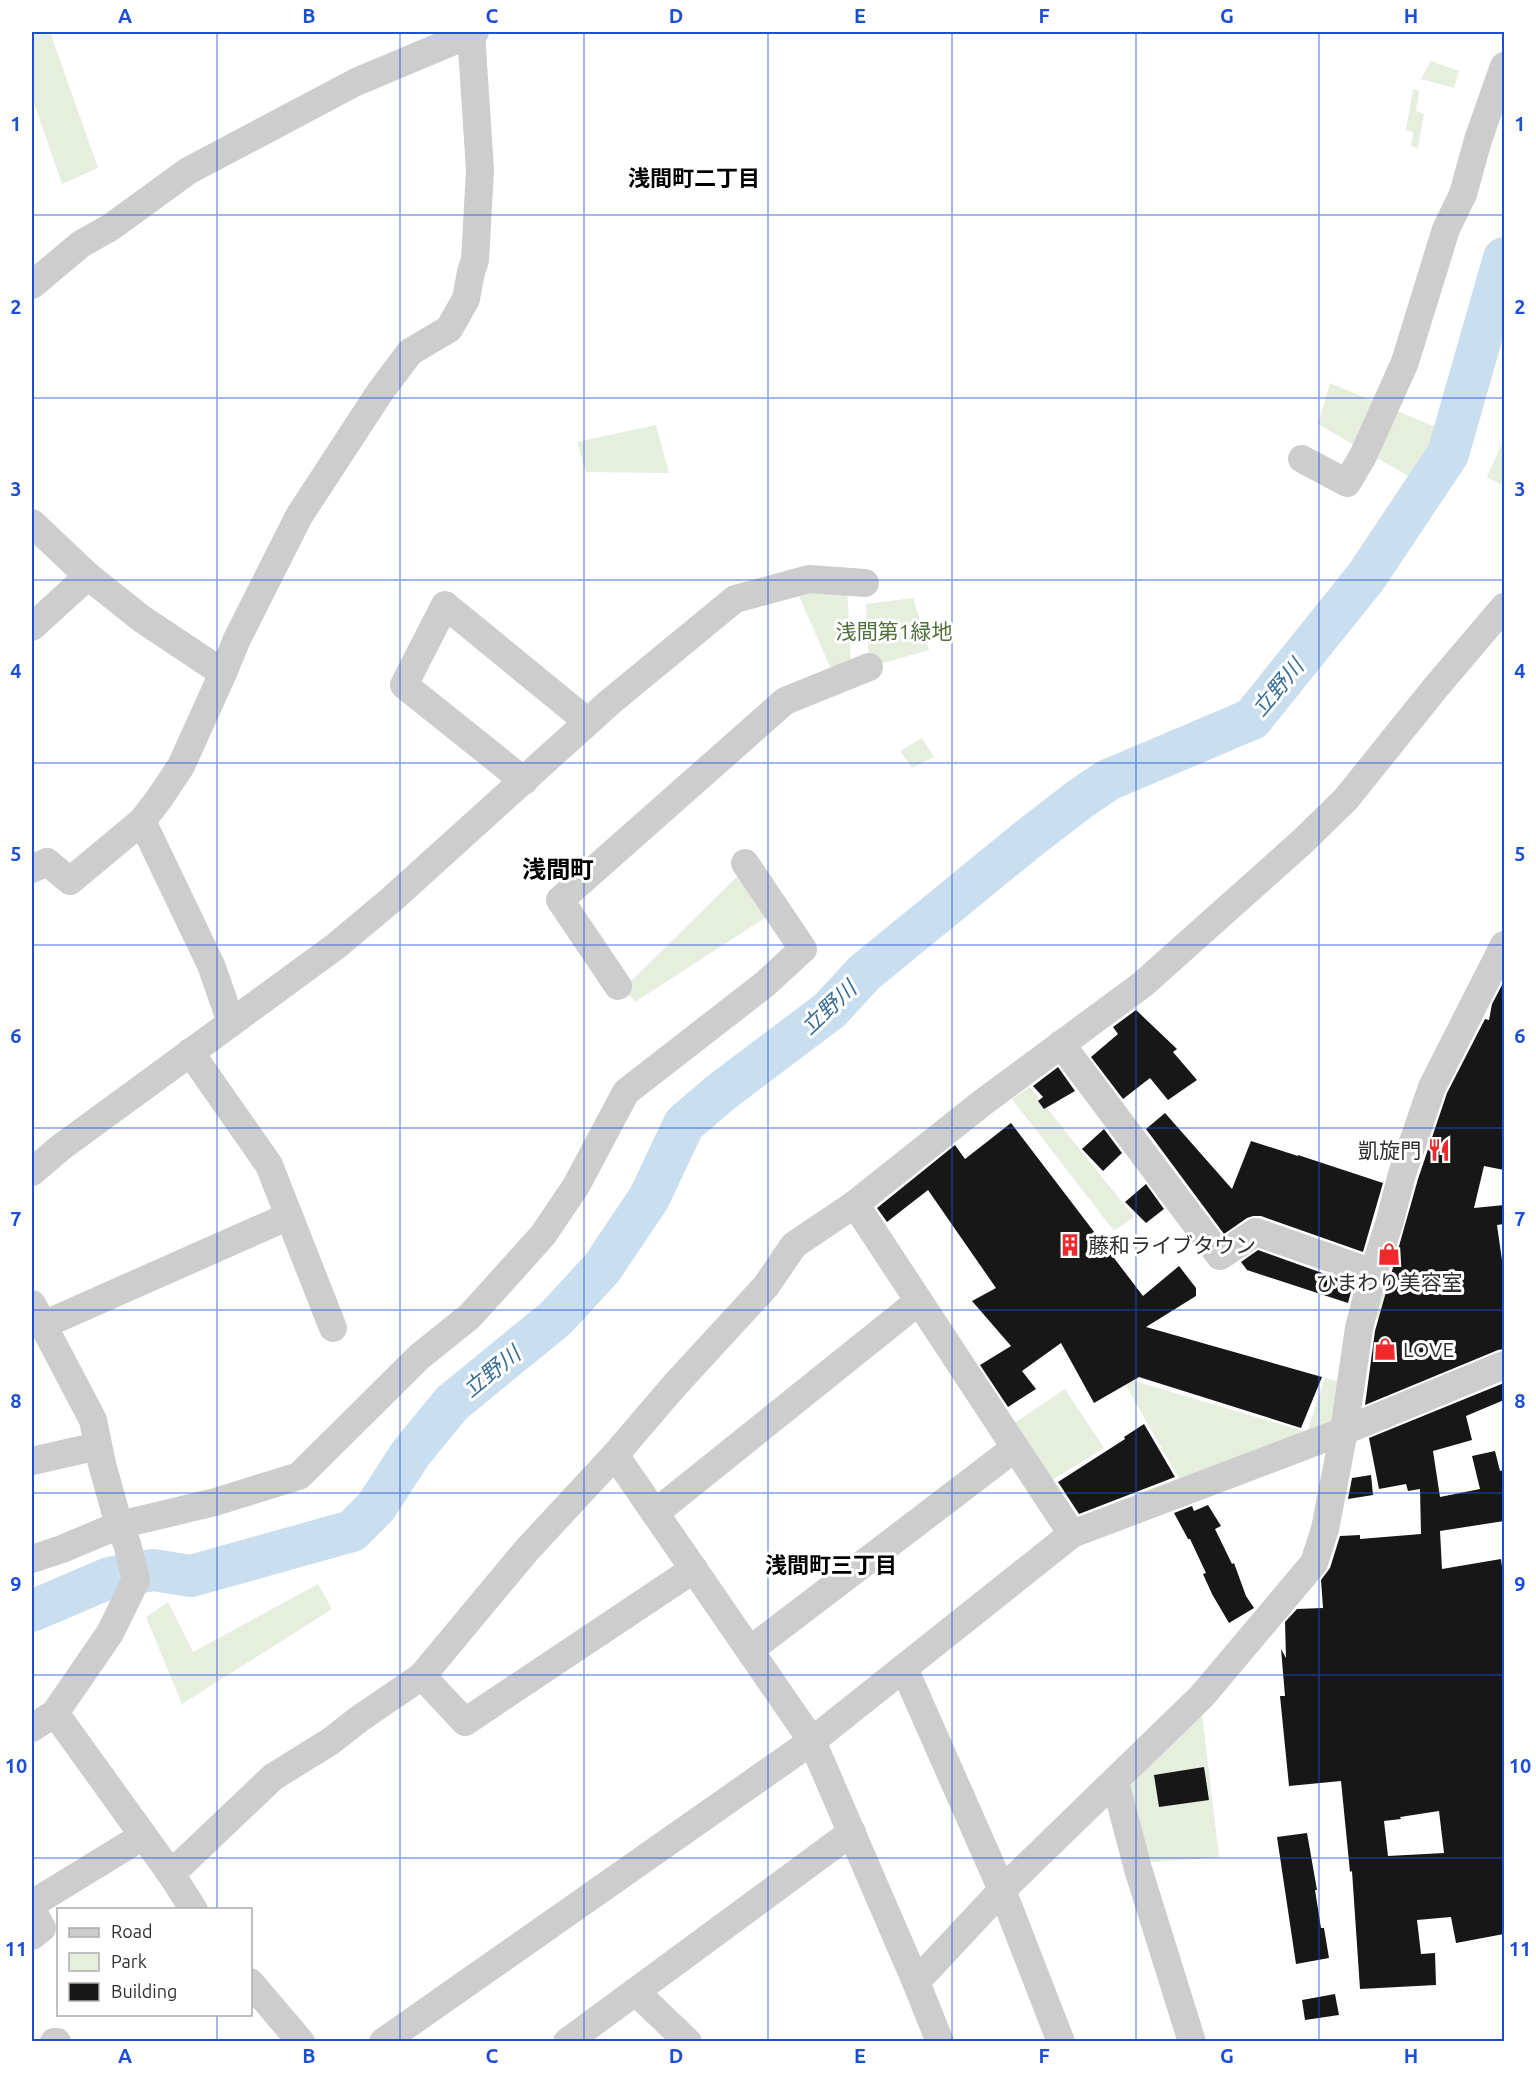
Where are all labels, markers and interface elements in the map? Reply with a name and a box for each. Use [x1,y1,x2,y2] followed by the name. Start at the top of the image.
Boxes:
[118,4,132,27] text: A
[302,4,316,27] text: B
[486,4,499,27] text: C
[669,4,683,27] text: D
[854,4,866,27] text: E
[1038,4,1050,27] text: F
[1220,4,1234,27] text: G
[1404,4,1418,27] text: H
[10,112,22,135] text: 1
[1514,112,1526,135] text: 1
[628,165,760,190] district label: 浅間町二丁目
[10,295,22,318] text: 2
[1514,295,1526,318] text: 2
[10,477,22,500] text: 3
[1514,477,1526,500] text: 3
[836,619,952,643] park label: 浅間第1緑地
[1246,652,1309,720] water label: 立野川
[10,659,22,682] text: 4
[1514,659,1526,682] text: 4
[10,842,22,865] text: 5
[1514,842,1526,865] text: 5
[522,856,594,883] district label: 浅間町
[795,974,862,1039] water label: 立野川
[10,1024,22,1047] text: 6
[1514,1024,1526,1047] text: 6
[1426,1137,1452,1163] restaurant icon: 凱旋門
[1358,1138,1421,1162] place label: 凱旋門
[10,1207,22,1230] text: 7
[1514,1207,1526,1230] text: 7
[1057,1232,1083,1258] building icon: 藤和ライブタウン
[1088,1233,1256,1257] place label: 藤和ライブタウン
[1376,1241,1402,1267] shop icon: ひまわり美容室
[1316,1270,1463,1294] place label: ひまわり美容室
[1372,1336,1398,1362] shop icon: LOVE
[1403,1337,1454,1361] place label: LOVE
[457,1339,526,1401] water label: 立野川
[10,1389,22,1412] text: 8
[1514,1389,1526,1412] text: 8
[765,1552,897,1577] district label: 浅間町三丁目
[10,1572,22,1595] text: 9
[1514,1572,1526,1595] text: 9
[5,1754,27,1777] text: 10
[1509,1754,1531,1777] text: 10
[57,1908,252,2016] legend
[111,1921,153,1941] text: Road
[5,1937,27,1960] text: 11
[1509,1937,1531,1960] text: 11
[111,1951,147,1971] text: Park
[111,1981,177,2001] text: Building
[118,2044,132,2067] text: A
[302,2044,316,2067] text: B
[486,2044,499,2067] text: C
[669,2044,683,2067] text: D
[854,2044,866,2067] text: E
[1038,2044,1050,2067] text: F
[1220,2044,1234,2067] text: G
[1404,2044,1418,2067] text: H

